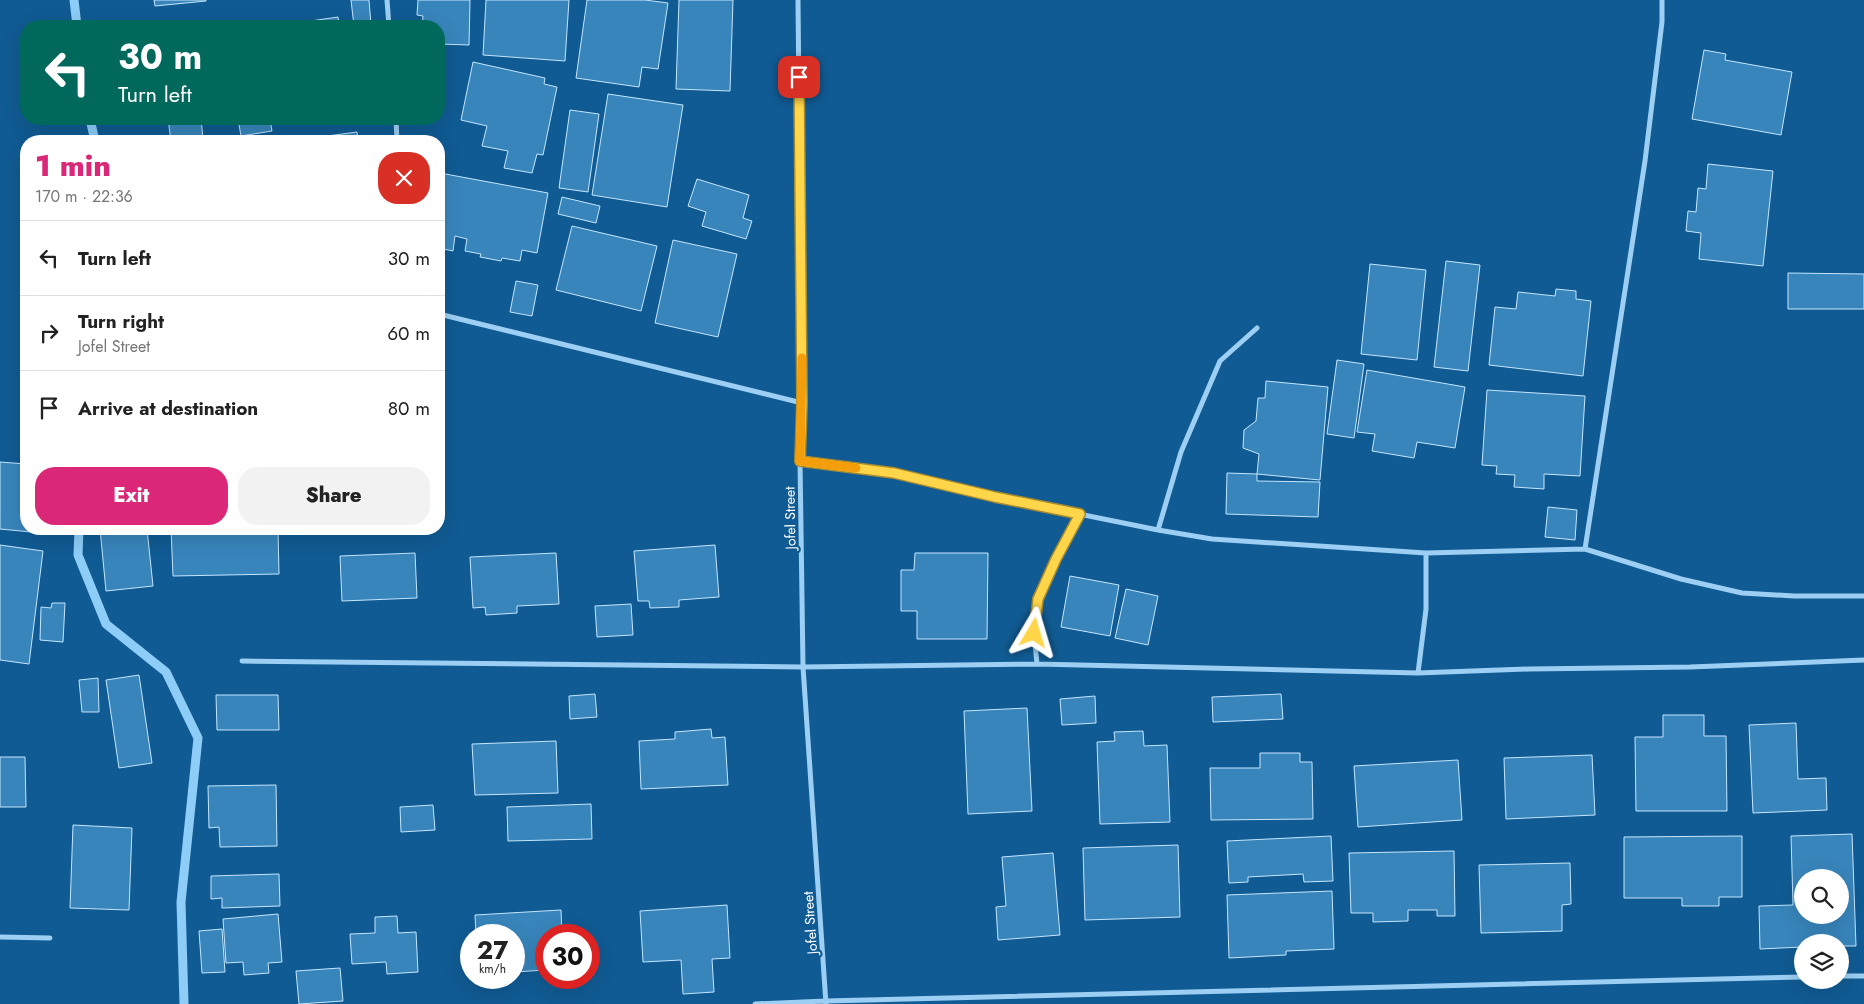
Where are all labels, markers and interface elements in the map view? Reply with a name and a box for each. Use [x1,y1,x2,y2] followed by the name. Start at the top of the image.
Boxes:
[118,32,202,82] text: 30 m
[35,40,100,105] icon: left
[778,56,820,98] pin
[785,63,813,91] icon: arrive
[118,78,192,110] text: Turn left
[35,144,111,187] text: 1 min
[378,152,430,204] button: close
[35,185,133,208] text: 170 m · 22:36
[35,244,63,272] icon: left
[78,245,151,272] text: Turn left
[388,245,430,272] text: 30 m
[78,308,164,335] text: Turn right
[35,319,63,347] icon: right
[387,320,430,347] text: 60 m
[78,335,150,358] text: Jofel Street
[35,394,63,422] icon: arrive
[78,395,258,422] text: Arrive at destination
[388,395,430,422] text: 80 m
[35,467,228,525] button: Exit
[238,467,430,525] button: Share
[779,486,801,552] street label: Jofel Street
[1007,606,1059,658] position arrow
[1794,869,1849,989] map controls
[1794,869,1849,924] button: search
[798,890,822,957] street label: Jofel Street
[535,924,600,989] speed limit sign: 30
[477,932,508,968] text: 27
[1794,934,1849,989] button: layers
[479,960,506,978] text: km/h

